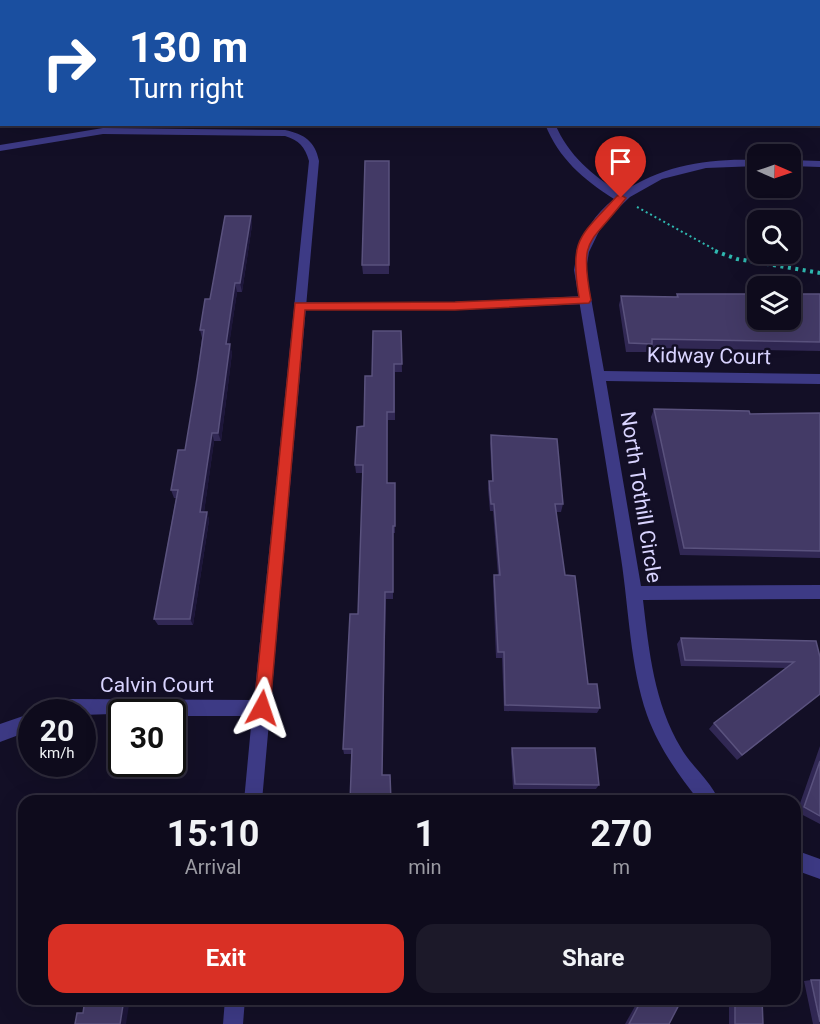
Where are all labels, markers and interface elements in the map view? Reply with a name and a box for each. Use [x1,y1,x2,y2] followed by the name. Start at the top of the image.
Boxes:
[129,23,248,72] text: 130 m
[30,24,108,102] icon: right
[129,73,244,105] text: Turn right
[595,136,646,198] pin
[747,144,801,198] north arrow
[747,144,801,330] map controls
[604,145,637,178] icon: arrive
[747,210,801,264] button: search
[747,276,801,330] button: layers
[647,343,771,369] street label: Kidway Court
[616,410,666,584] street label: North Tothill Circle
[100,673,214,697] street label: Calvin Court
[230,676,294,740] position arrow
[108,699,186,777] speed limit sign: 30
[40,713,74,748] text: 20
[39,744,75,762] text: km/h
[167,813,259,855] text: 15:10
[415,813,435,855] text: 1
[590,813,652,855] text: 270
[185,855,241,879] text: Arrival
[408,855,442,879] text: min
[613,855,630,879] text: m
[48,924,404,993] button: Exit
[416,924,771,993] button: Share

